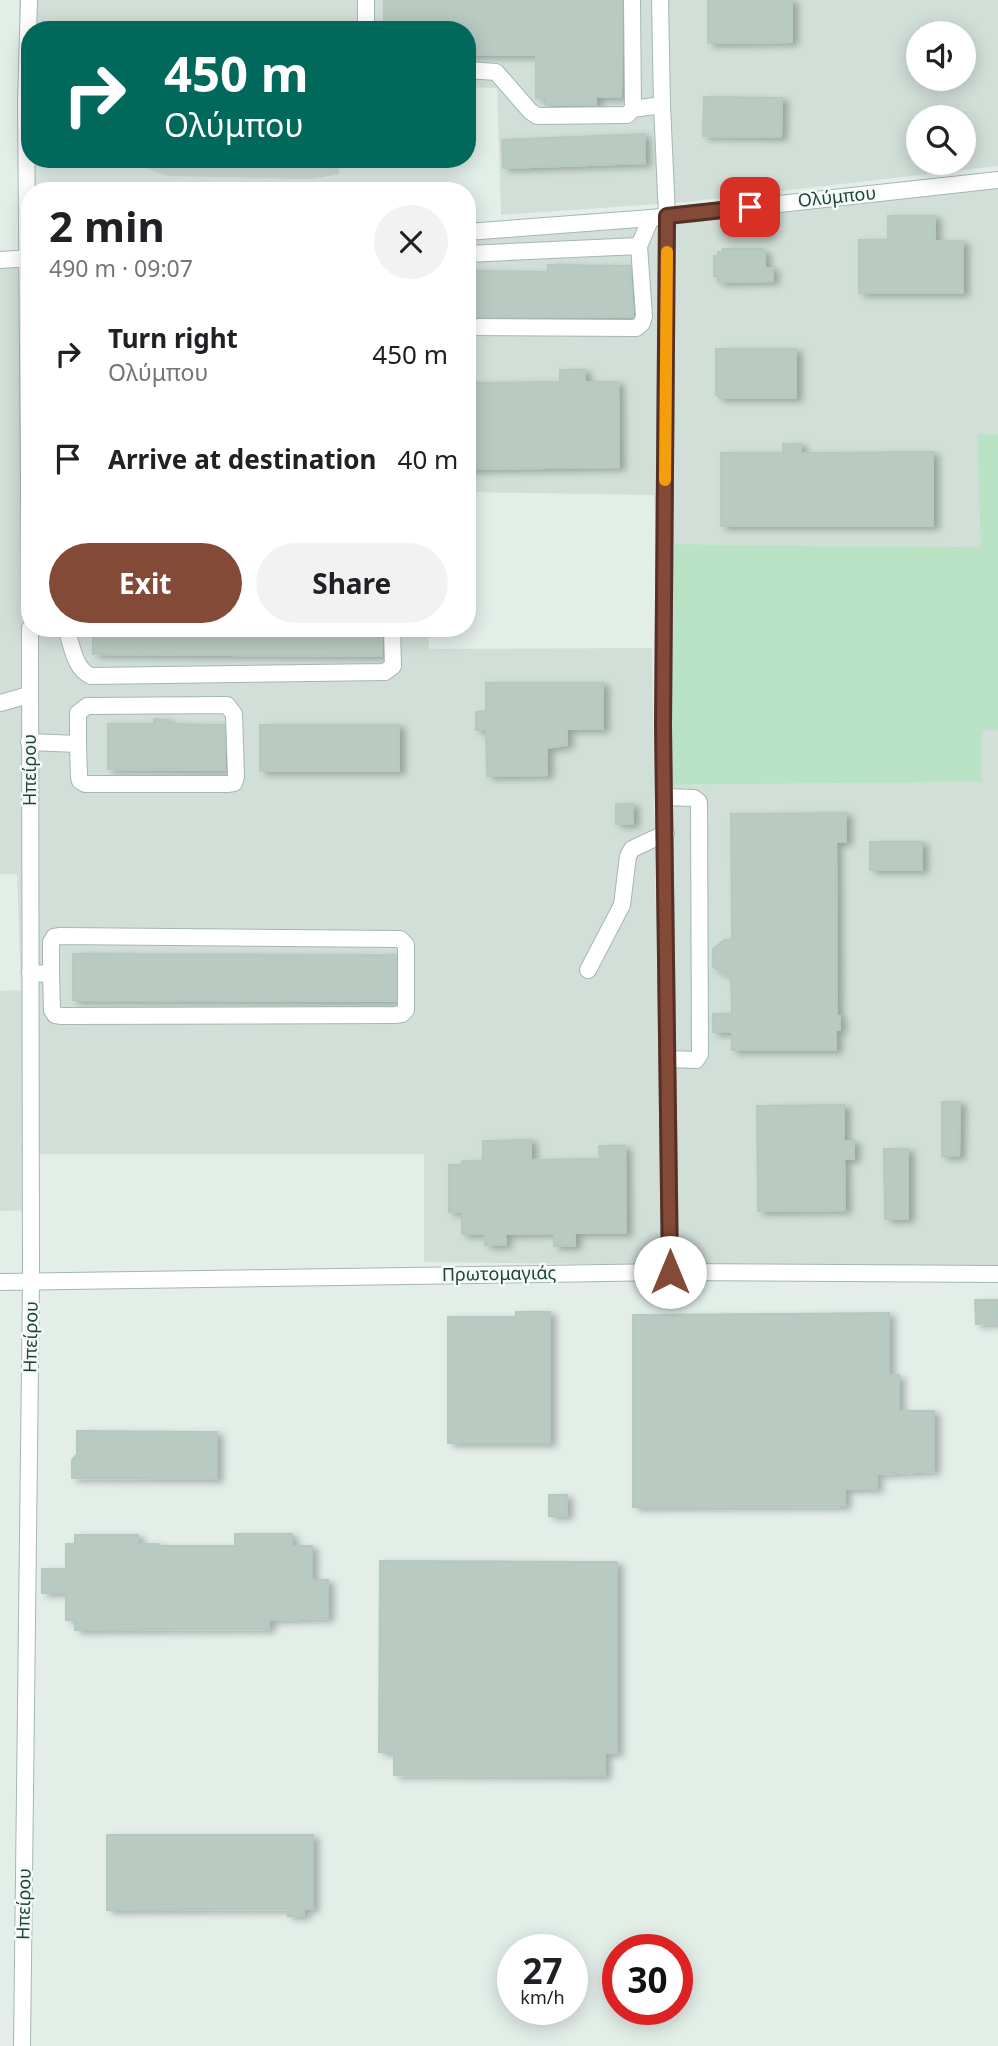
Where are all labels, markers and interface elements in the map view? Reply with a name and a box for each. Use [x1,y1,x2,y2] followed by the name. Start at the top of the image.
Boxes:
[906,21,976,175] map controls
[906,21,976,91] button: sound
[164,40,309,106] text: 450 m
[49,49,140,140] icon: right
[164,103,304,146] text: Ολύμπου
[906,105,976,175] button: search
[720,177,780,237] pin
[797,180,877,212] street label: Ολύμπου
[731,188,769,226] icon: arrive
[49,197,165,254] text: 2 min
[374,205,448,279] button: close
[49,252,193,284] text: 490 m · 09:07
[108,320,238,356] text: Turn right
[49,335,87,373] icon: right
[372,336,448,372] text: 450 m
[108,356,208,388] text: Ολύμπου
[49,440,87,478] icon: arrive
[108,441,377,477] text: Arrive at destination
[398,441,458,477] text: 40 m
[49,543,242,623] button: Exit
[256,543,448,623] button: Share
[17,734,41,806] street label: Ηπείρου
[633,1235,707,1309] position arrow
[442,1260,557,1286] street label: Πρωτομαγιάς
[17,1301,43,1373] street label: Ηπείρου
[10,1868,36,1940] street label: Ηπείρου
[602,1934,693,2025] speed limit sign: 30
[522,1947,563,1994] text: 27
[520,1985,565,2009] text: km/h

